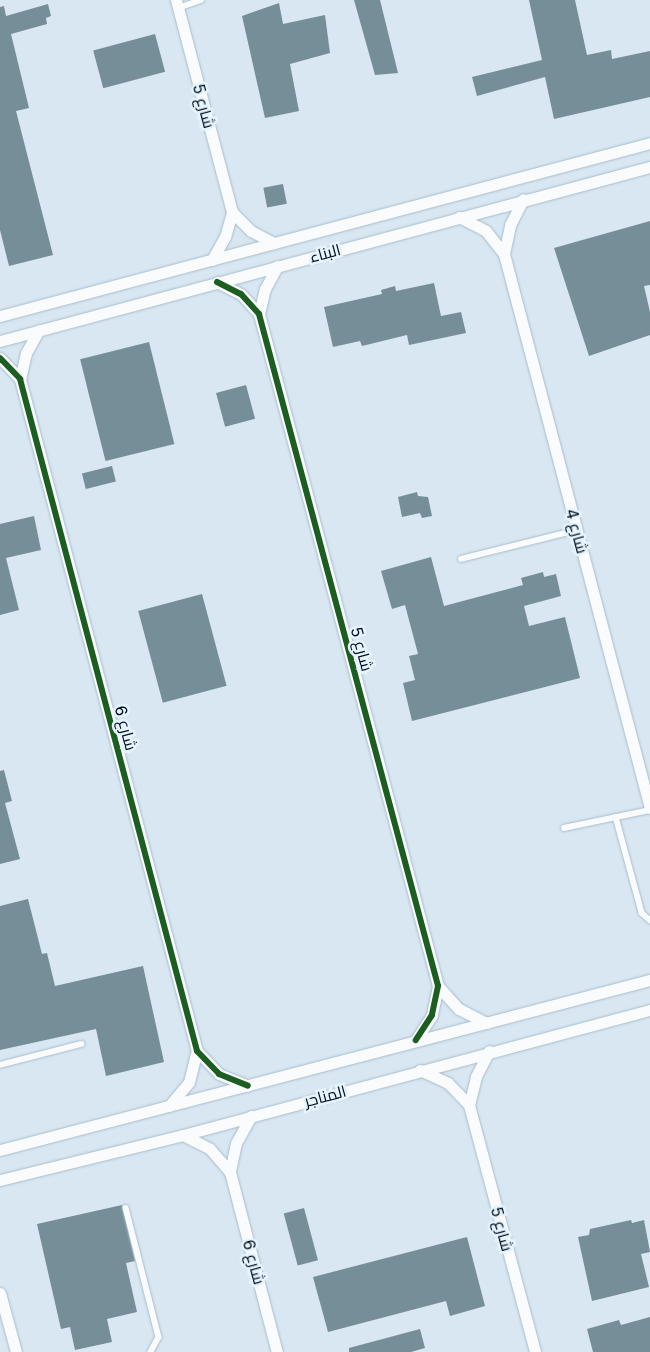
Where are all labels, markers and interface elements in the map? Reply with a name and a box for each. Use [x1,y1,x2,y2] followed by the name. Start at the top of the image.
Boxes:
[189,82,219,130] street label: شارع 5
[307,240,343,266] street label: البناء
[562,506,592,556] street label: شارع 4
[347,625,377,673] street label: شارع 5
[111,704,141,752] street label: شارع 6
[302,1081,348,1111] street label: المناجر
[487,1205,517,1253] street label: شارع 5
[239,1238,269,1286] street label: شارع 6

